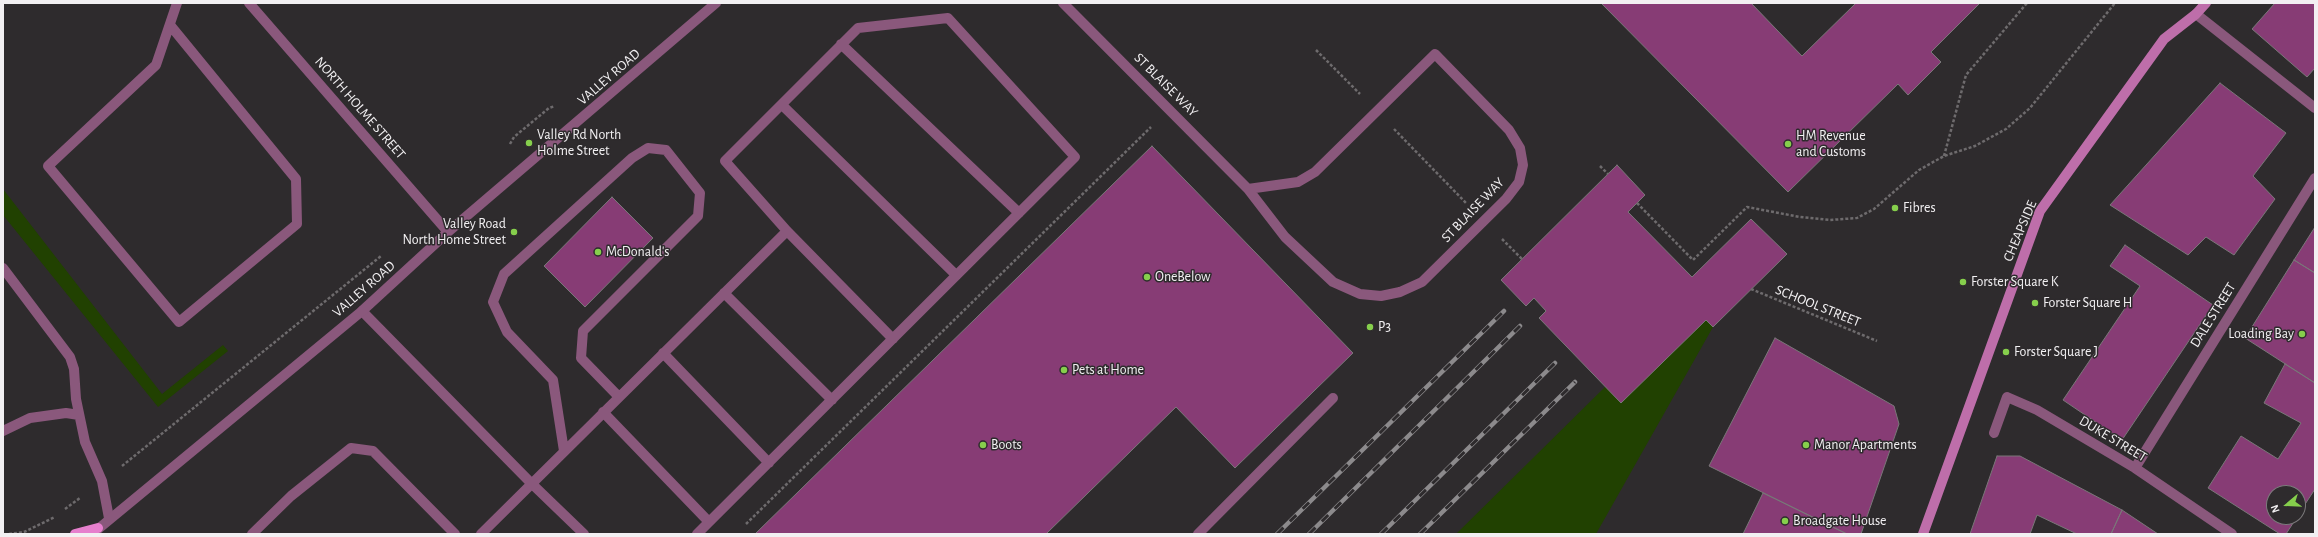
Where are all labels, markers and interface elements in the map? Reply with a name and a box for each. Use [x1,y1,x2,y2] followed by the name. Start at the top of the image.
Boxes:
[574,45,644,109] street label: VALLEY ROAD
[1131,50,1201,120] street label: ST BLAISE WAY
[311,54,409,162] street label: NORTH HOLME STREET
[537,127,621,160] place label: Valley Rd North Holme Street
[1796,128,1866,160] place label: HM Revenue and Customs
[524,138,534,148] marker: Valley Rd North Holme Street
[1783,139,1793,149] marker: HM Revenue and Customs
[1438,174,1508,246] street label: ST BLAISE WAY
[2000,198,2040,264] street label: CHEAPSIDE
[1903,200,1936,216] place label: Fibres
[1890,203,1900,213] marker: Fibres
[402,216,506,248] place label: Valley Road North Home Street
[509,227,519,237] marker: Valley Road North Home Street
[606,244,669,260] place label: McDonald's
[593,247,603,257] marker: McDonald's
[329,257,399,321] street label: VALLEY ROAD
[1155,269,1211,285] place label: OneBelow
[1142,272,1152,282] marker: OneBelow
[1971,274,2058,290] place label: Forster Square K
[1958,277,1968,287] marker: Forster Square K
[2186,280,2240,350] street label: DALE STREET
[1773,281,1863,331] street label: SCHOOL STREET
[2043,295,2132,311] place label: Forster Square H
[2030,298,2040,308] marker: Forster Square H
[1378,319,1391,335] place label: P3
[1365,322,1375,332] marker: P3
[2228,326,2294,342] place label: Loading Bay
[2297,329,2307,339] marker: Loading Bay
[2014,344,2098,360] place label: Forster Square J
[2001,347,2011,357] marker: Forster Square J
[1072,362,1144,378] place label: Pets at Home
[1059,365,1069,375] marker: Pets at Home
[2076,412,2150,466] street label: DUKE STREET
[991,437,1022,453] place label: Boots
[1814,437,1917,453] place label: Manor Apartments
[978,440,988,450] marker: Boots
[1801,440,1811,450] marker: Manor Apartments
[2266,485,2306,525] north arrow
[2269,503,2282,514] text: N
[1793,513,1887,529] place label: Broadgate House
[1780,516,1790,526] marker: Broadgate House

